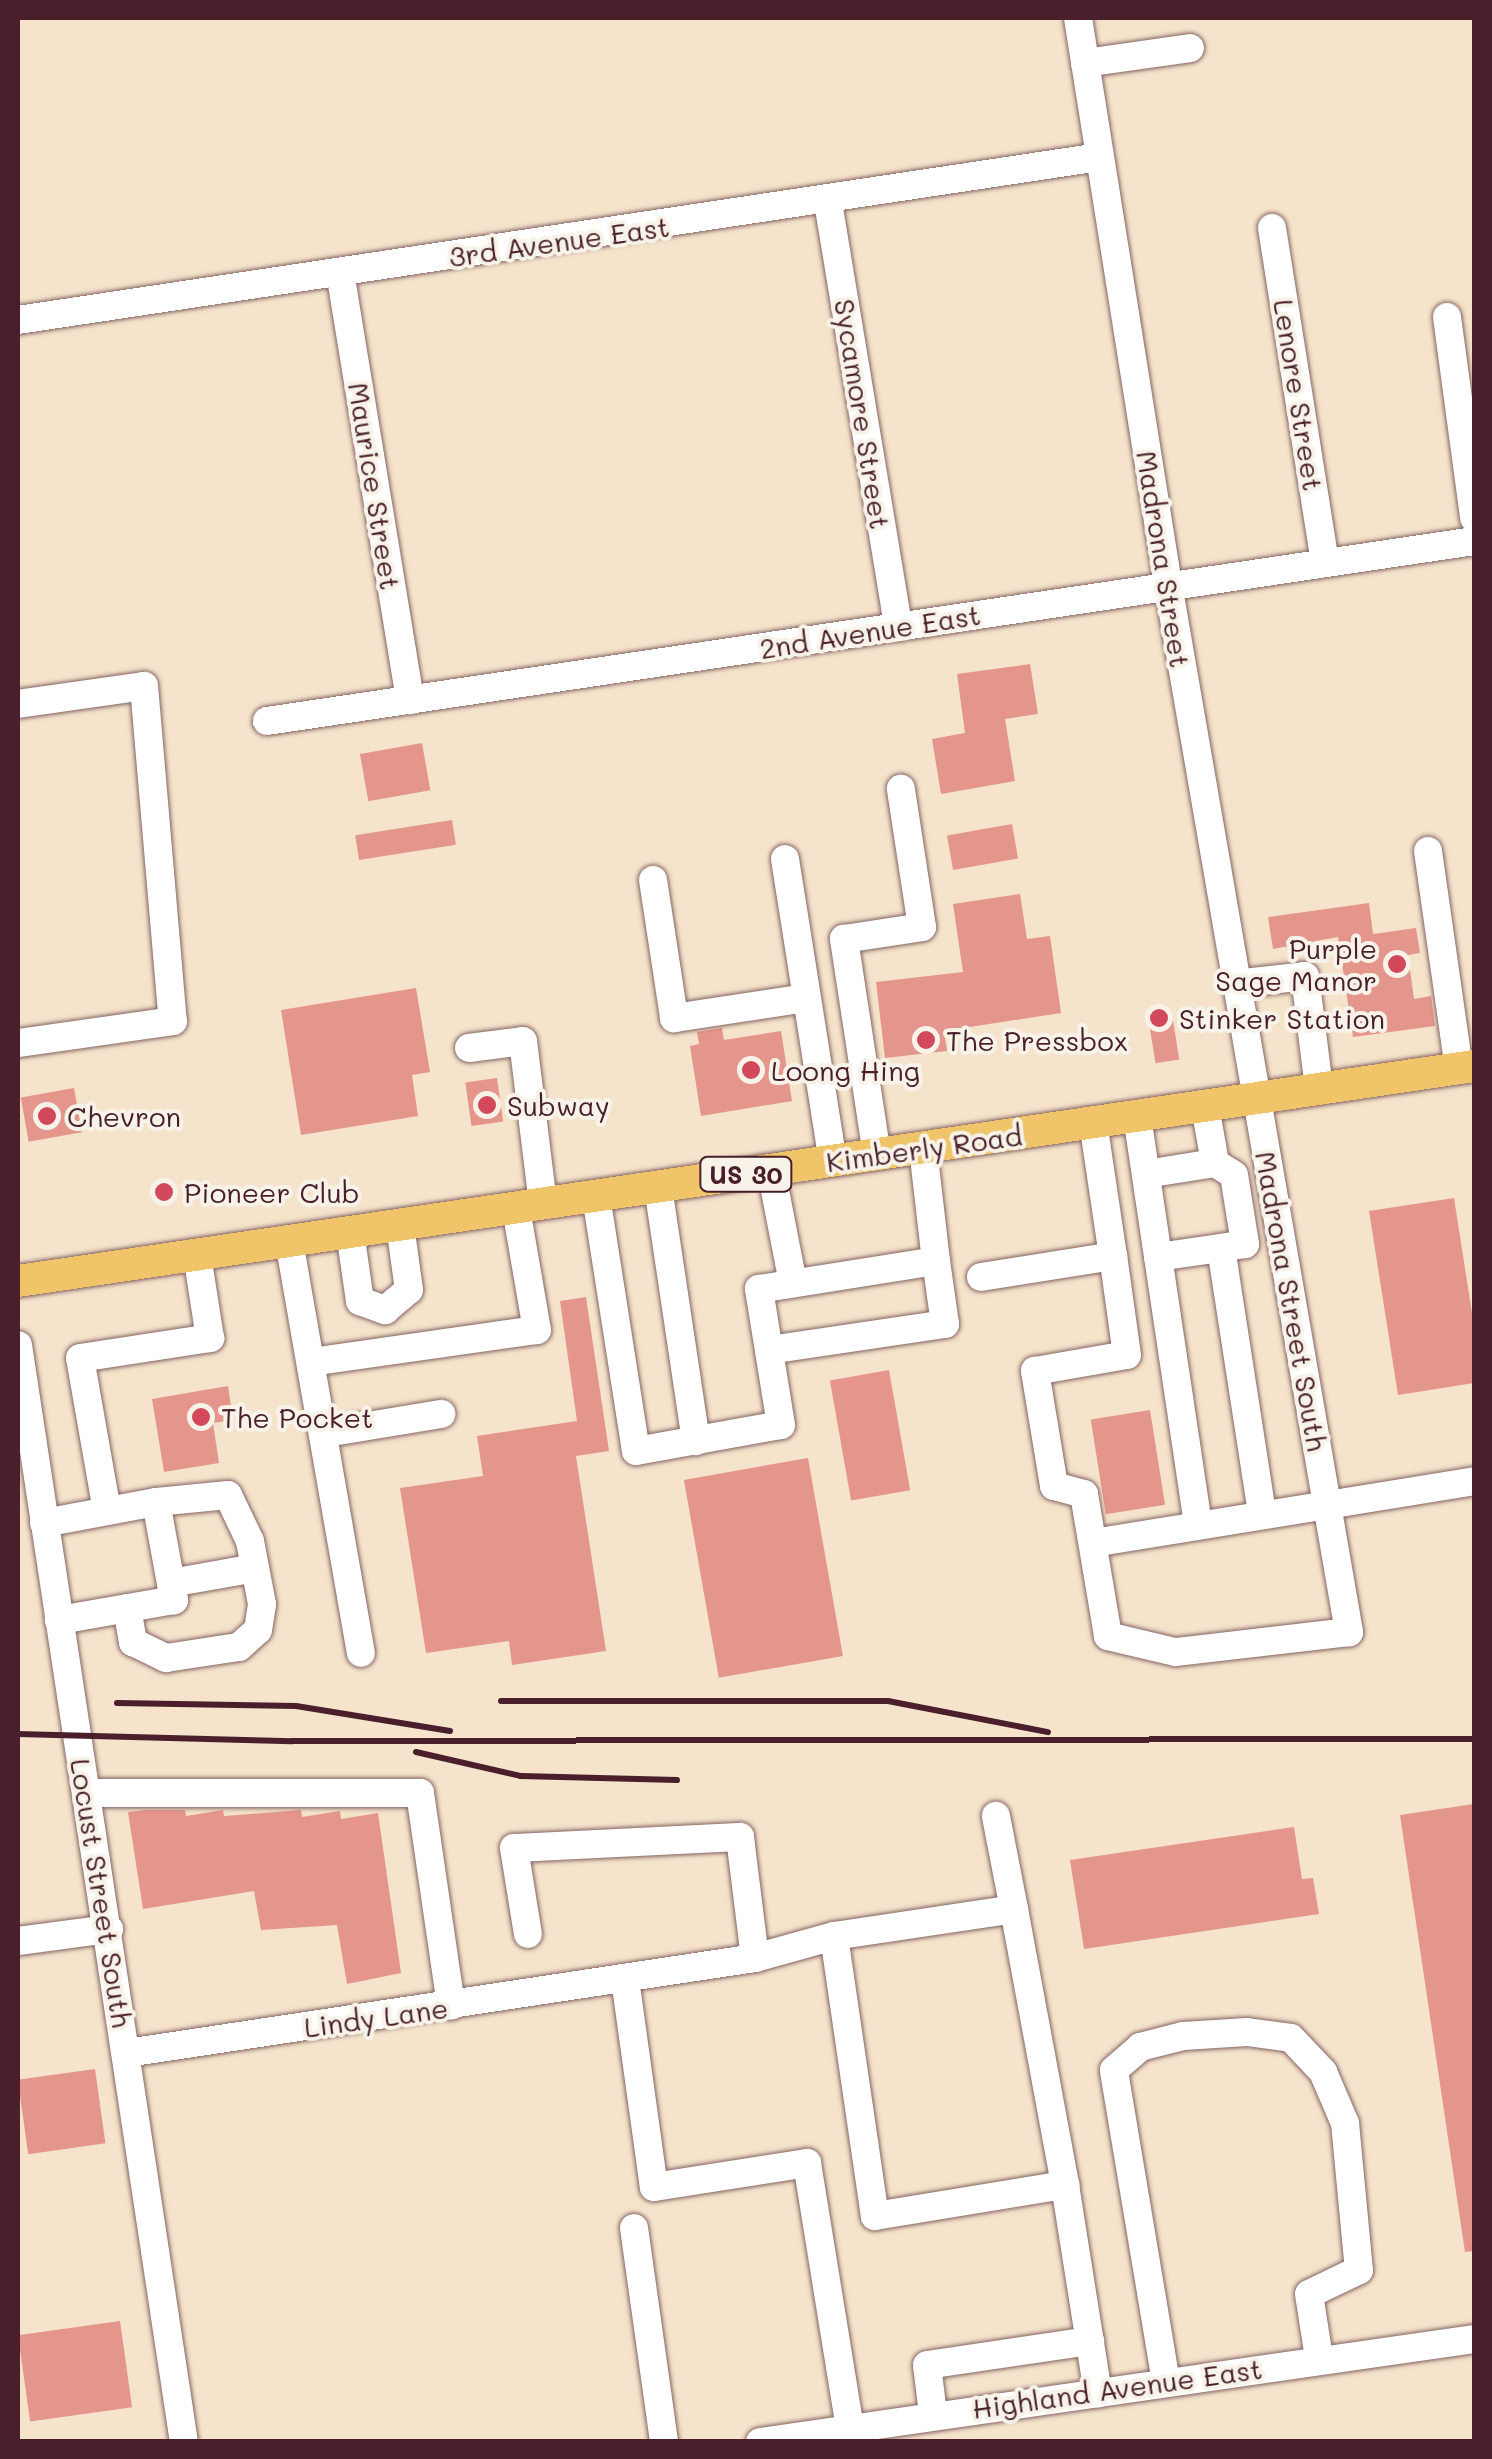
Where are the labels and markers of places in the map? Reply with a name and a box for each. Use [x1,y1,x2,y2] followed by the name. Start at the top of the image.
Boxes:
[1215,931,1377,997] place label: Purple Sage Manor
[1386,953,1408,975] marker: Purple Sage Manor
[1179,1001,1385,1035] place label: Stinker Station
[1148,1007,1170,1029] marker: Stinker Station
[946,1023,1128,1057] place label: The Pressbox
[915,1029,937,1051] marker: The Pressbox
[771,1053,920,1087] place label: Loong Hing
[740,1059,762,1081] marker: Loong Hing
[507,1088,610,1122] place label: Subway
[476,1094,498,1116] marker: Subway
[67,1099,181,1133] place label: Chevron
[36,1105,58,1127] marker: Chevron
[184,1175,360,1209] place label: Pioneer Club
[153,1181,175,1203] marker: Pioneer Club
[221,1400,373,1434] place label: The Pocket
[190,1406,212,1428] marker: The Pocket

